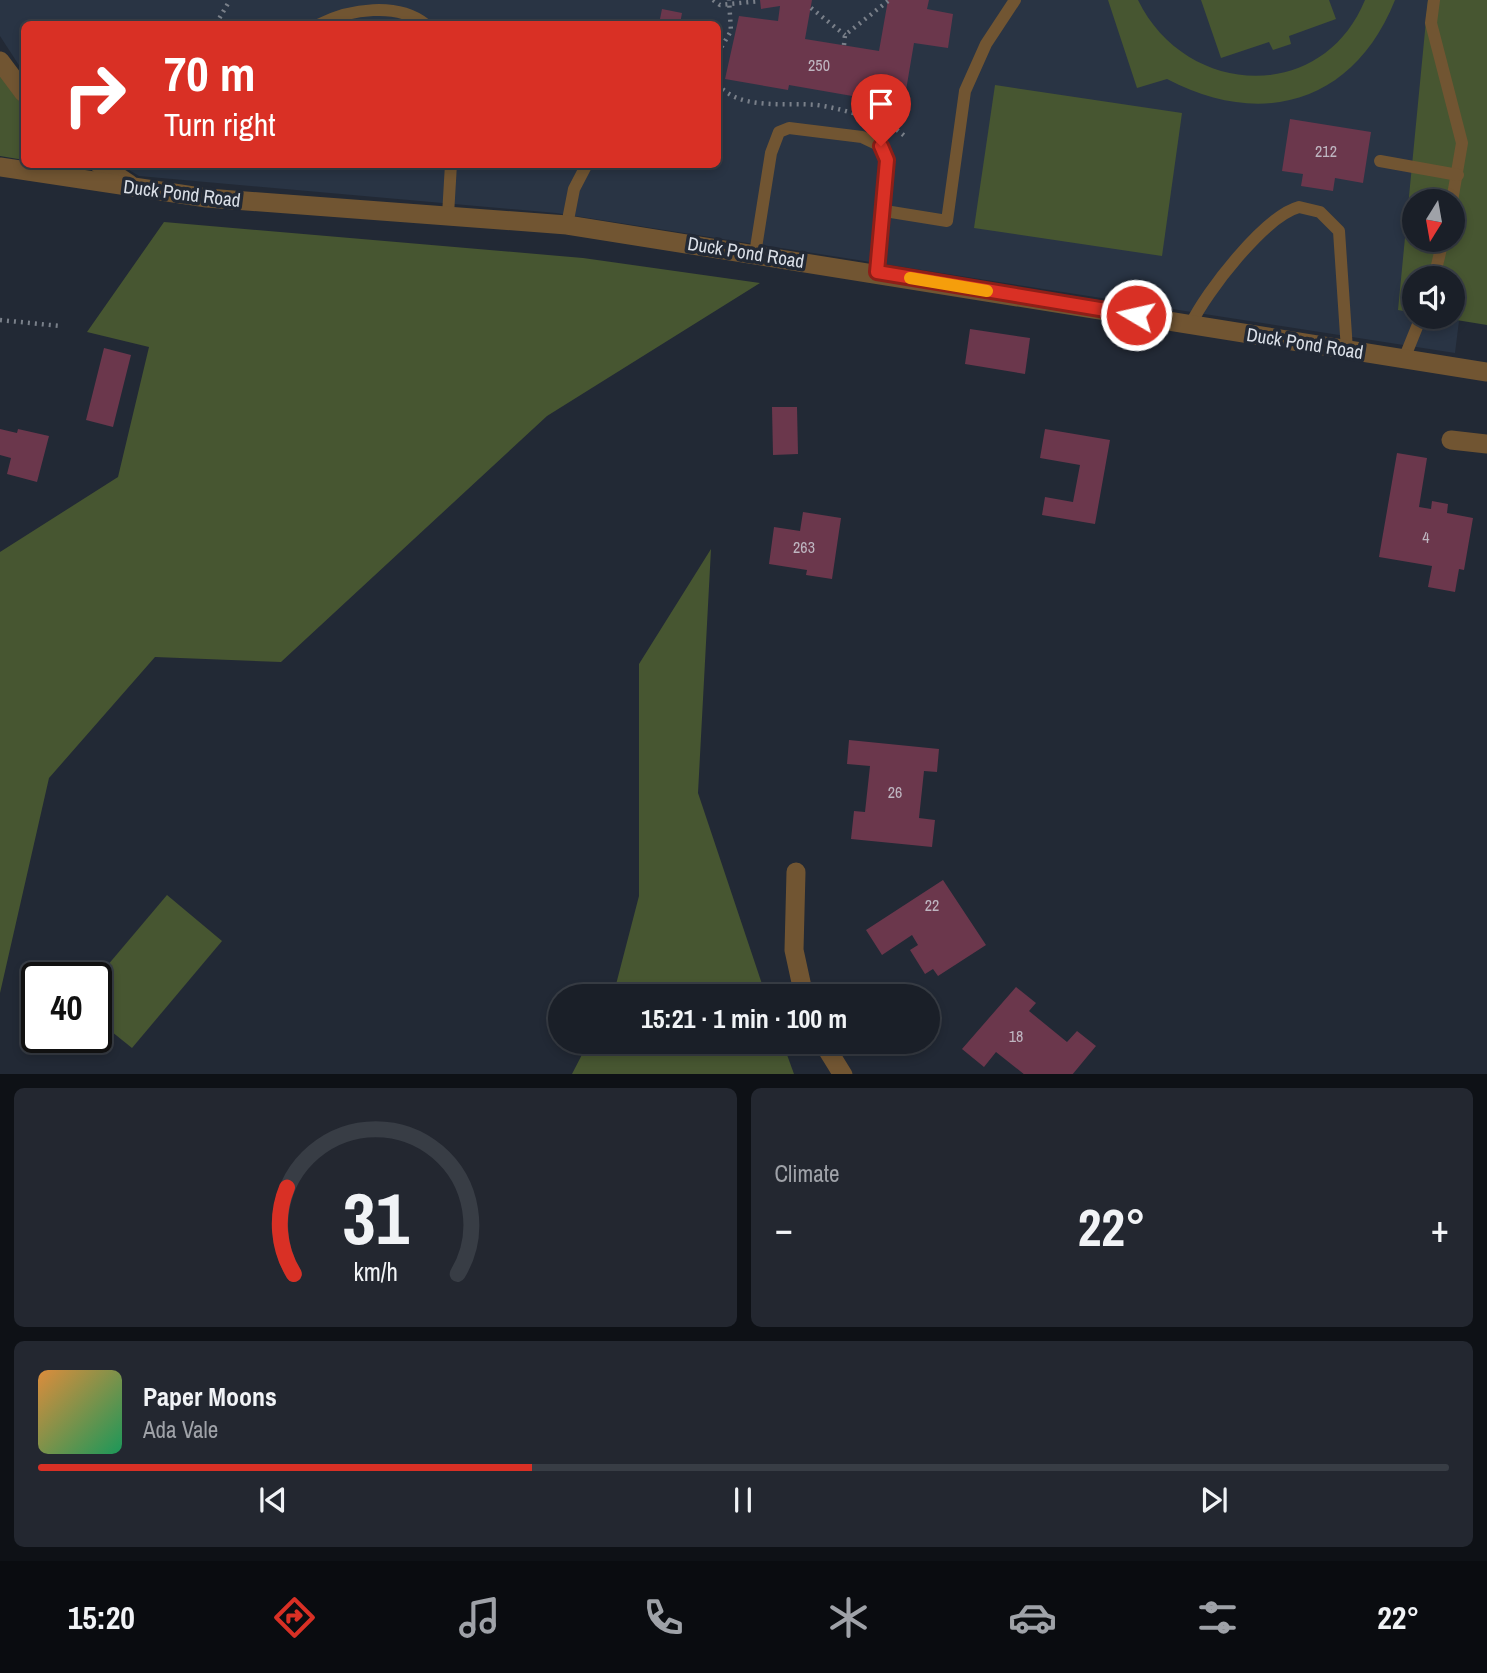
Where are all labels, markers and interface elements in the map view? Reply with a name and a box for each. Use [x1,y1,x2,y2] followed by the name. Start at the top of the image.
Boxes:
[164,40,256,106] text: 70 m
[49,49,140,140] icon: right
[808,54,830,76] house number: 250
[851,74,911,146] pin
[862,85,900,123] icon: arrive
[164,103,276,146] text: Turn right
[1315,140,1337,162] house number: 212
[122,173,242,213] street label: Duck Pond Road
[1402,189,1465,252] north arrow
[1402,189,1465,329] map controls
[686,230,806,274] street label: Duck Pond Road
[1402,266,1465,329] button: sound
[1099,278,1173,352] position arrow
[1245,321,1365,365] street label: Duck Pond Road
[1422,526,1430,548] house number: 4
[793,536,815,558] house number: 263
[888,781,902,803] house number: 26
[925,894,939,916] house number: 22
[21,962,112,1053] speed limit sign: 40
[641,1001,847,1036] text: 15:21 · 1 min · 100 m
[1009,1025,1023,1047] house number: 18
[775,1158,839,1189] text: Climate
[342,1169,409,1267] text: 31
[1078,1192,1146,1262] text: 22°
[775,1203,793,1254] text: −
[1431,1203,1449,1254] text: +
[353,1254,397,1288] text: km/h
[143,1379,277,1414] text: Paper Moons
[143,1414,218,1445] text: Ada Vale
[254,1481,292,1519] icon: previous
[724,1481,762,1519] icon: pause
[1195,1481,1233,1519] icon: next
[270,1593,319,1642] icon: directions
[455,1593,504,1642] icon: music
[639,1593,688,1642] icon: phone
[824,1593,873,1642] icon: climate
[1008,1593,1057,1642] icon: car
[1193,1593,1242,1642] icon: filters
[68,1596,135,1639] text: 15:20
[1377,1596,1419,1639] text: 22°

